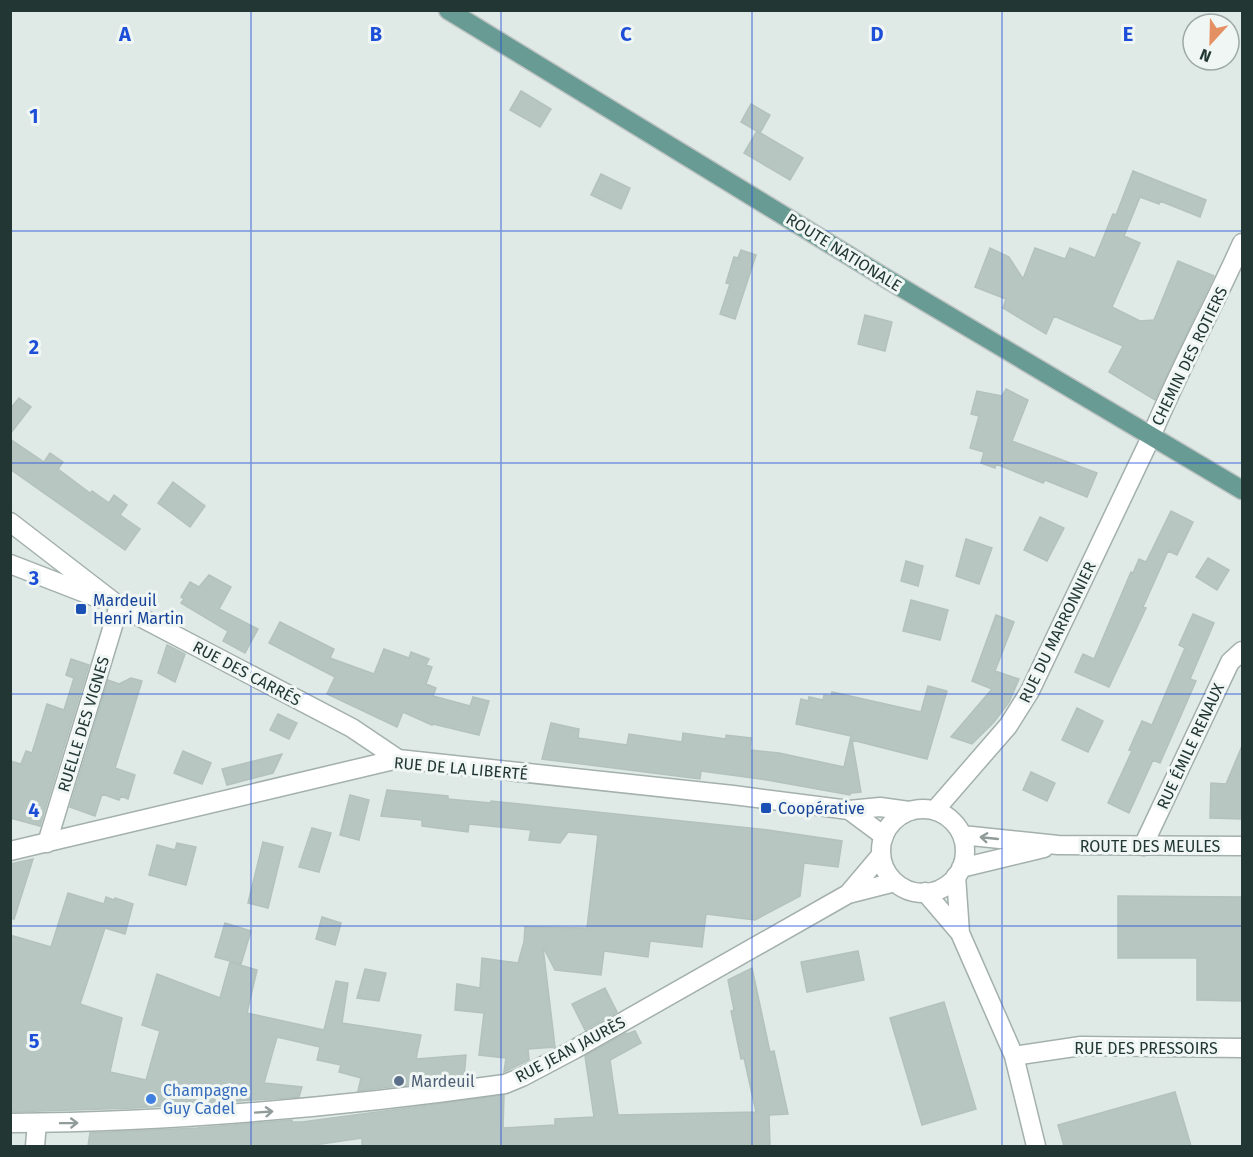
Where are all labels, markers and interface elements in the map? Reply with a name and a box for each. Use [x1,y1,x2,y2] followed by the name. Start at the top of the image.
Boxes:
[1181,12,1241,72] north arrow
[118,22,132,46] text: A
[370,22,382,46] text: B
[620,22,632,46] text: C
[870,22,884,46] text: D
[1123,22,1133,46] text: E
[1197,45,1214,66] text: N
[29,104,39,128] text: 1
[783,209,905,296] street label: ROUTE NATIONALE
[1148,283,1231,429] street label: CHEMIN DES ROTIERS
[29,335,39,359] text: 2
[1015,558,1100,706] street label: RUE DU MARRONNIER
[28,566,39,590] text: 3
[93,591,184,628] place label: Mardeuil Henri Martin
[74,602,88,616] marker: Mardeuil Henri Martin
[190,636,305,710] street label: RUE DES CARRÉS
[54,654,113,794] street label: RUELLE DES VIGNES
[1152,679,1228,812] street label: RUE ÉMILE RENAUX
[393,752,529,784] street label: RUE DE LA LIBERTÉ
[28,798,40,822] text: 4
[778,799,865,818] place label: Coopérative
[759,801,773,815] marker: Coopérative
[980,832,999,843] one-way arrow
[1080,837,1221,856] street label: ROUTE DES MEULES
[511,1011,629,1086] street label: RUE JEAN JAURÈS
[29,1029,40,1053] text: 5
[1074,1039,1218,1058] street label: RUE DES PRESSOIRS
[411,1072,475,1091] place label: Mardeuil
[392,1074,406,1088] marker: Mardeuil
[163,1081,248,1118] place label: Champagne Guy Cadel
[144,1092,158,1106] marker: Champagne Guy Cadel
[253,1107,273,1118] one-way arrow
[58,1117,78,1129] one-way arrow

